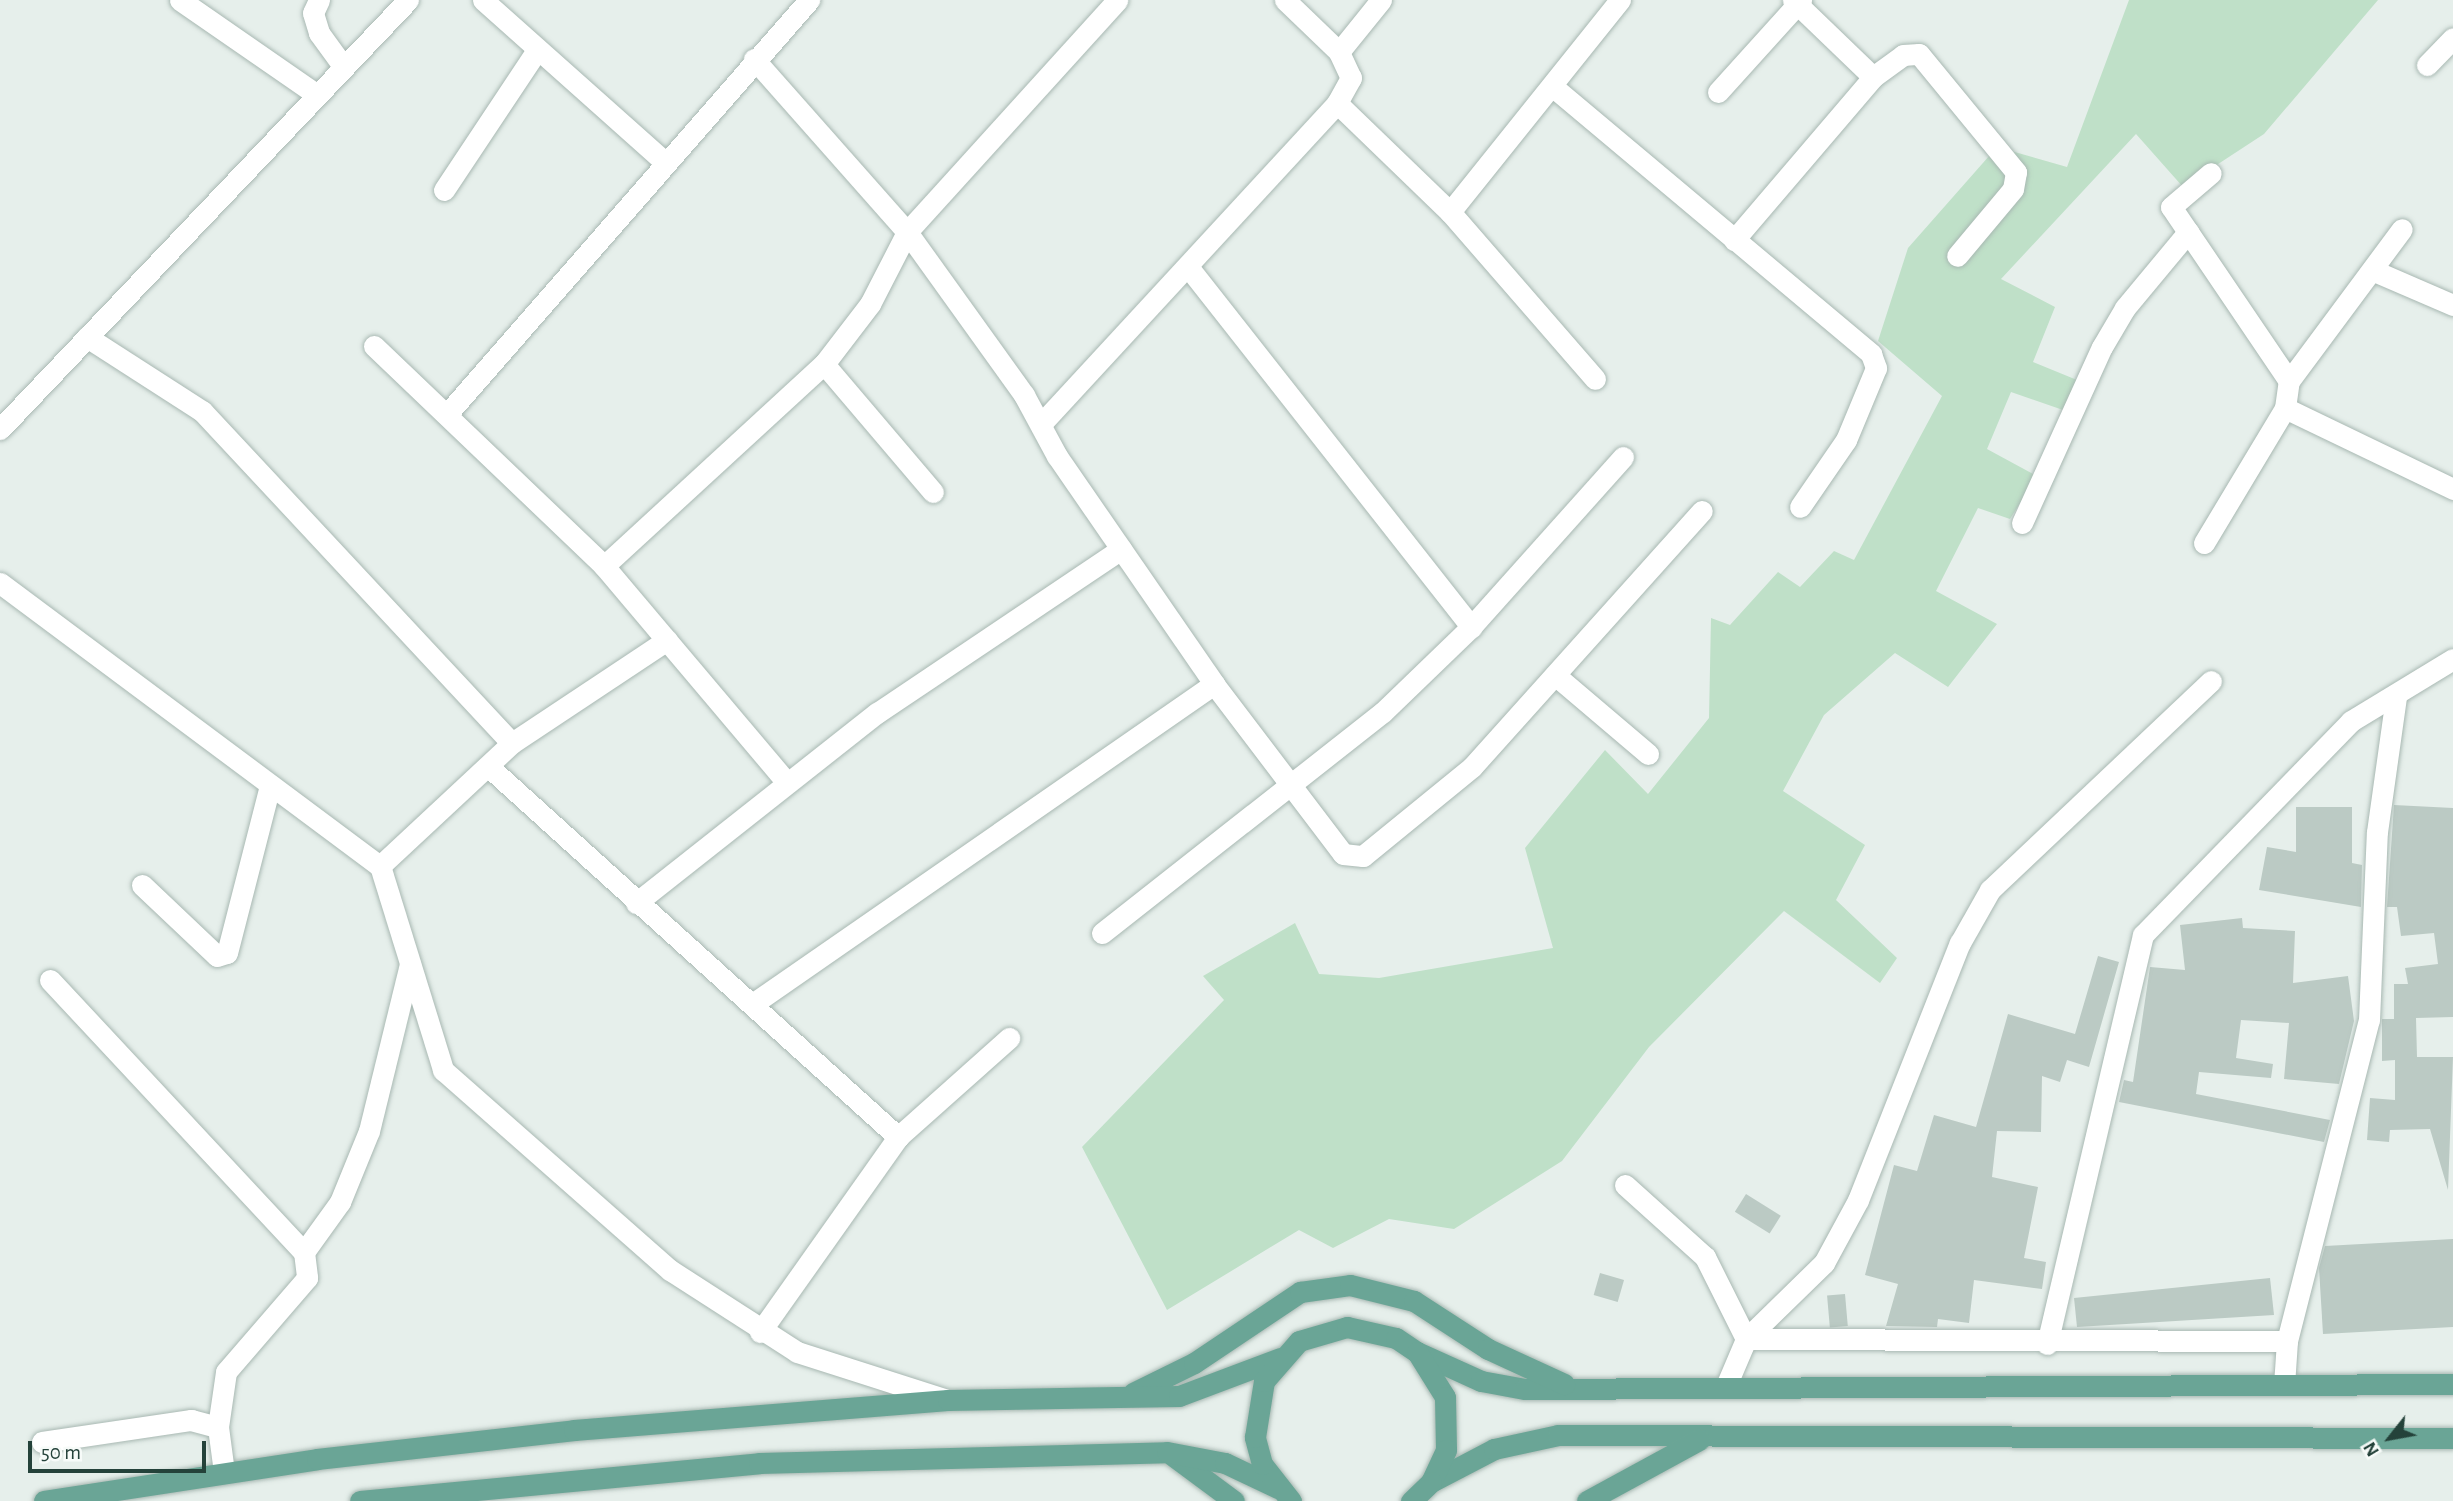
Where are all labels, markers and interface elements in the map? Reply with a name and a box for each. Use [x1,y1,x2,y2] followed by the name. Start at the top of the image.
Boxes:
[2355,1403,2425,1473] north arrow
[32,1428,210,1472] scale bar
[2360,1439,2383,1460] text: N
[41,1442,81,1463] text: 50 m

